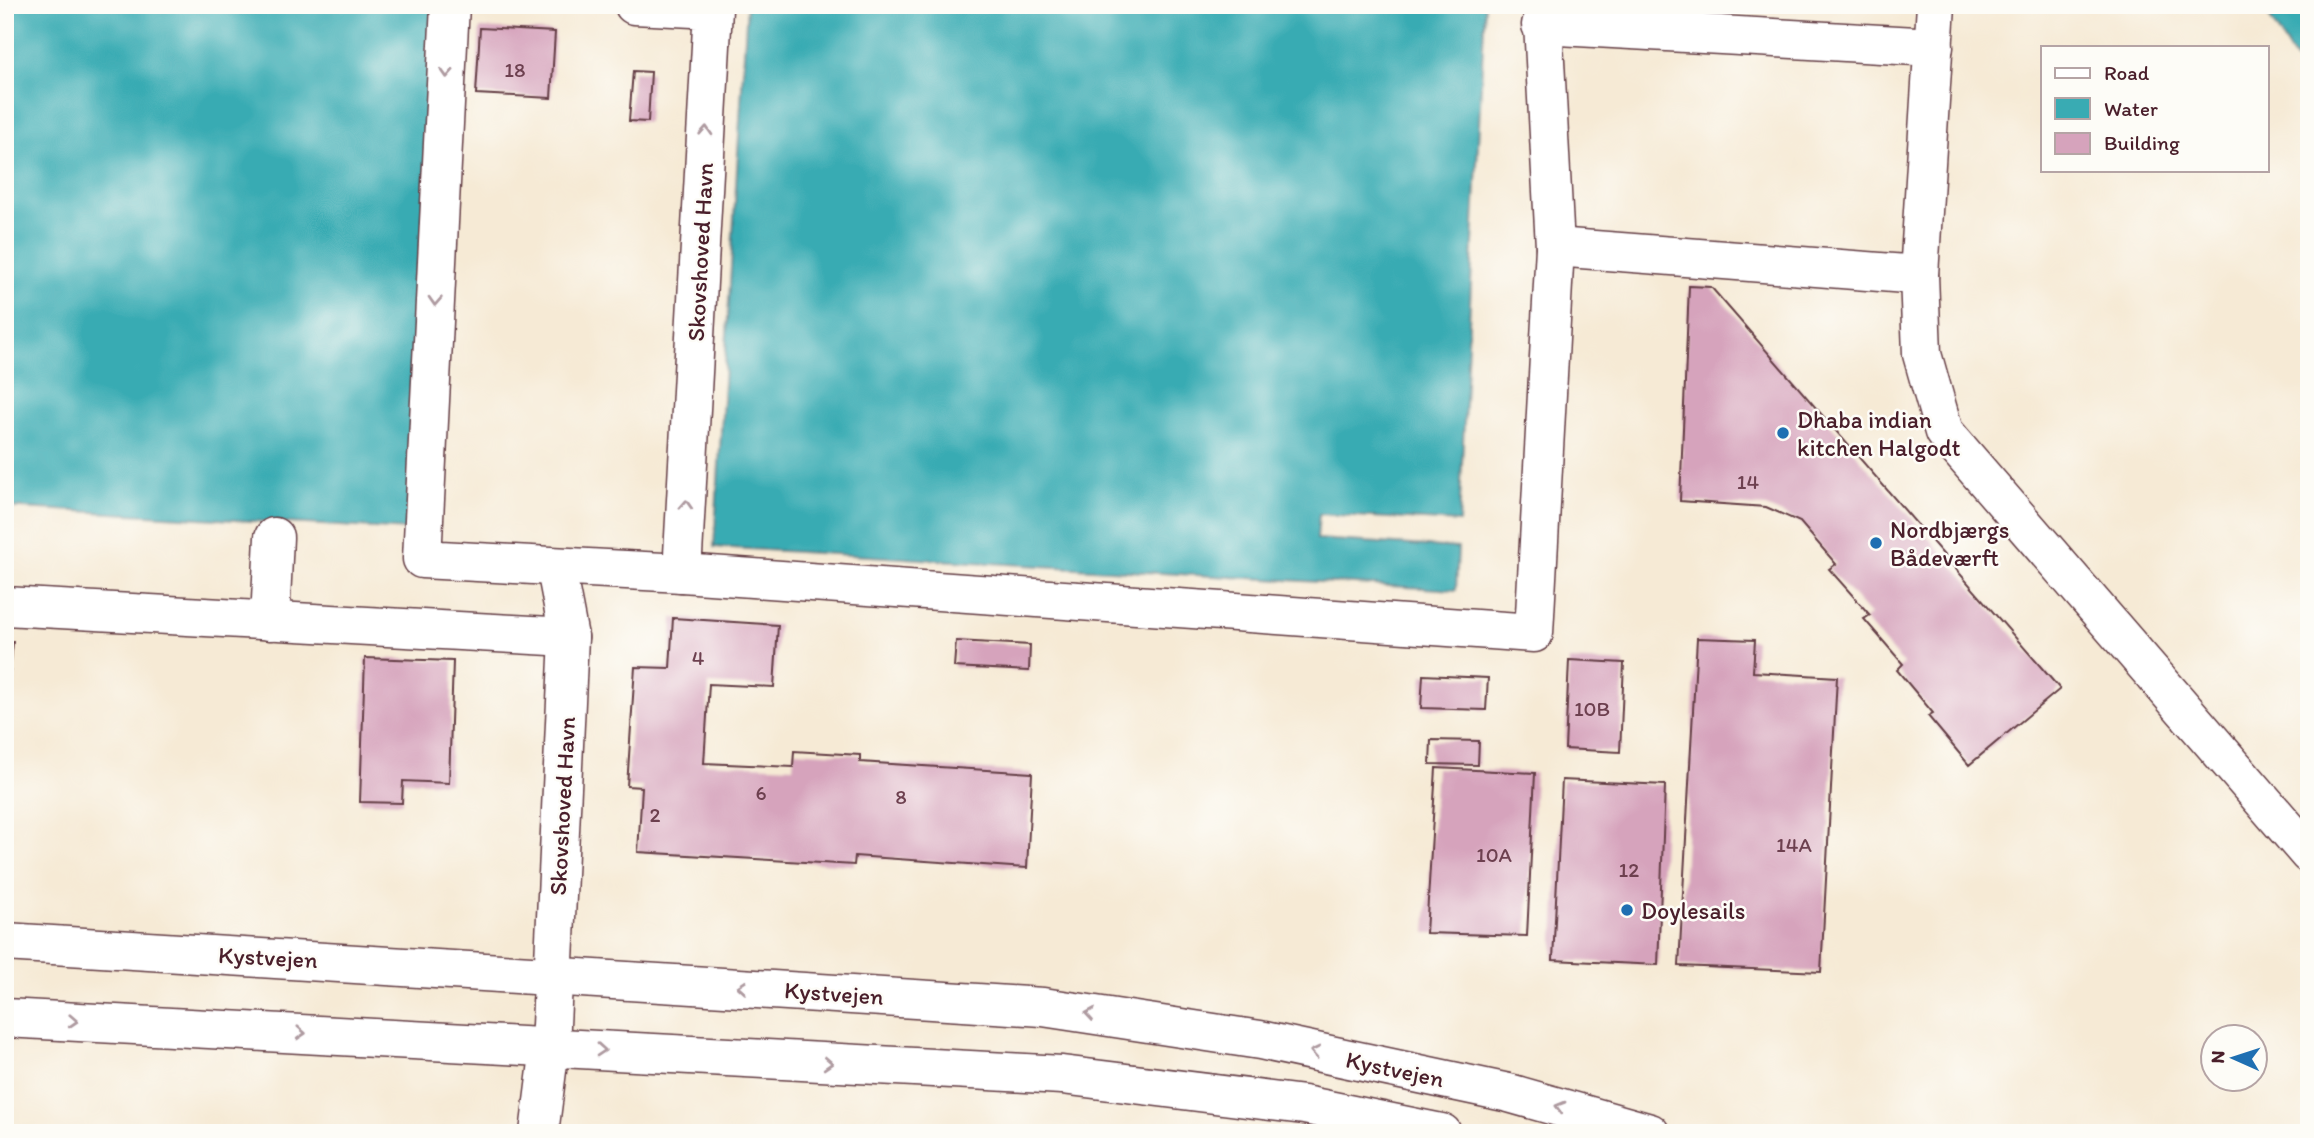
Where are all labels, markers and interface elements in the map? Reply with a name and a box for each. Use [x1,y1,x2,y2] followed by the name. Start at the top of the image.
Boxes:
[2041,46,2268,172] legend
[504,57,526,82] house number: 18
[2104,60,2150,85] text: Road
[439,68,454,79] one-way arrow
[2104,96,2158,121] text: Water
[699,125,714,136] one-way arrow
[2104,130,2180,155] text: Building
[681,162,719,342] street label: Skovshoved Havn
[427,295,442,306] one-way arrow
[1797,405,1961,462] place label: Dhaba indian kitchen Halgodt
[1775,425,1791,441] marker: Dhaba indian kitchen Halgodt
[1737,469,1760,494] house number: 14
[678,499,693,510] one-way arrow
[1890,515,2010,572] place label: Nordbjærgs Bådeværft
[1868,535,1884,551] marker: Nordbjærgs Bådeværft
[692,645,705,670] house number: 4
[1574,696,1610,721] house number: 10B
[543,716,581,896] street label: Skovshoved Havn
[755,780,767,805] house number: 6
[895,784,907,809] house number: 8
[649,802,661,827] house number: 2
[1776,832,1812,857] house number: 14A
[1476,842,1513,867] house number: 10A
[1619,857,1639,882] house number: 12
[1641,896,1746,925] place label: Doylesails
[1619,902,1635,918] marker: Doylesails
[218,940,319,974] street label: Kystvejen
[783,975,885,1011] street label: Kystvejen
[736,979,747,994] one-way arrow
[1085,1007,1096,1022] one-way arrow
[68,1014,79,1029] one-way arrow
[2198,1023,2268,1092] north arrow
[295,1026,306,1041] one-way arrow
[596,1042,607,1057] one-way arrow
[1343,1044,1447,1094] street label: Kystvejen
[1309,1045,1321,1060] one-way arrow
[2206,1050,2229,1064] text: N
[823,1056,834,1071] one-way arrow
[1555,1101,1567,1116] one-way arrow

